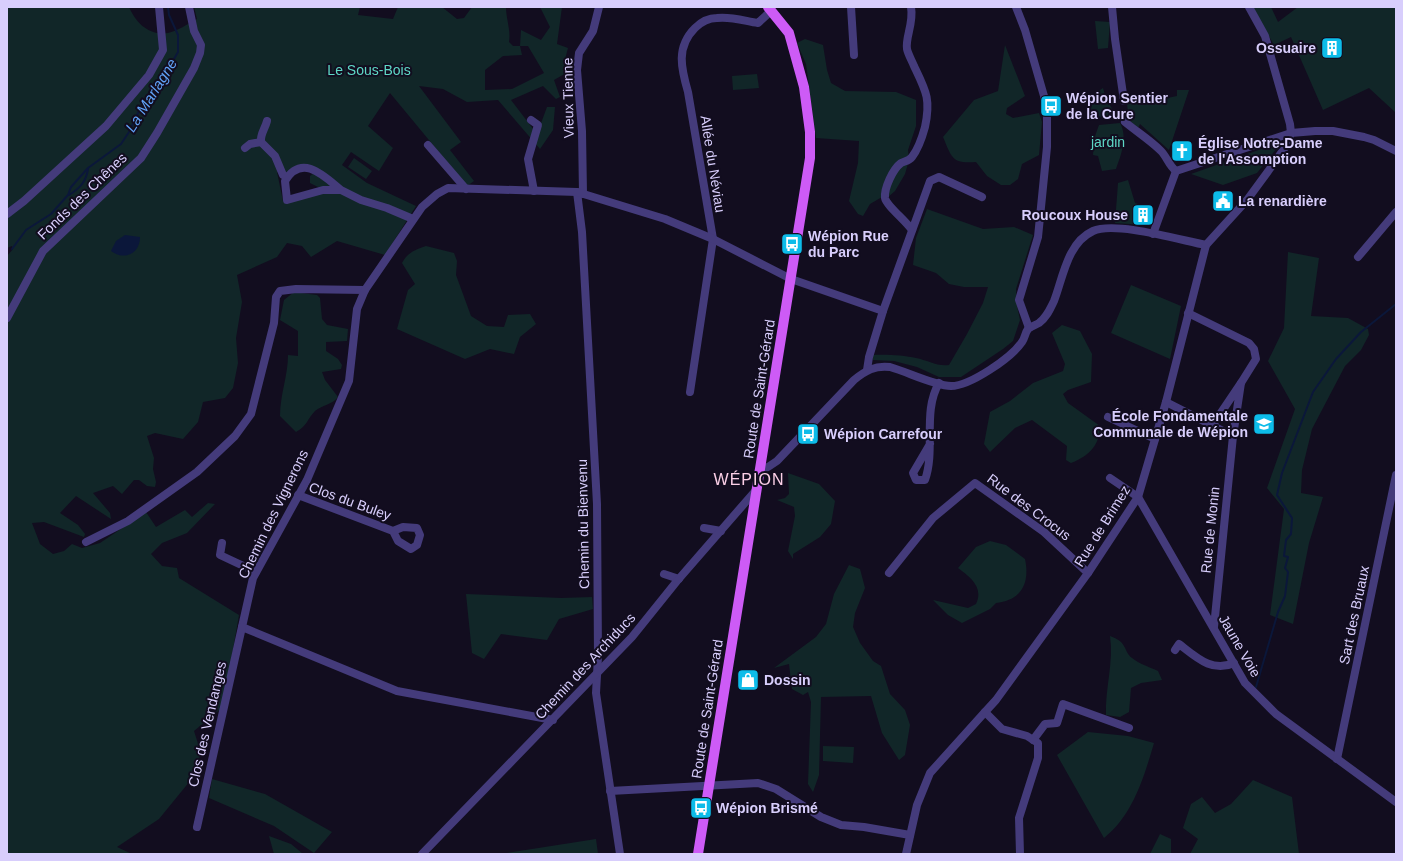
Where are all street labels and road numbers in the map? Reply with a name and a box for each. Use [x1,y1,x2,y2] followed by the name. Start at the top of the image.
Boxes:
[559,57,577,138] street label: Vieux Tienne
[697,114,729,214] street label: Allée du Néviau
[34,149,130,243] street label: Fonds des Chênes
[740,318,778,460] street label: Route de Saint-Gérard
[235,447,311,581] street label: Chemin des Vignerons
[574,459,592,589] street label: Chemin du Bienvenu
[984,470,1074,544] street label: Rue des Crocus
[307,479,393,523] street label: Clos du Buley
[1071,482,1133,570] street label: Rue de Brimez
[1197,486,1223,574] street label: Rue de Monin
[1336,564,1372,666] street label: Sart des Bruaux
[532,610,638,722] street label: Chemin des Archiducs
[1216,612,1264,680] street label: Jaune Voie
[688,638,726,780] street label: Route de Saint-Gérard
[185,660,229,788] street label: Clos des Vendanges

